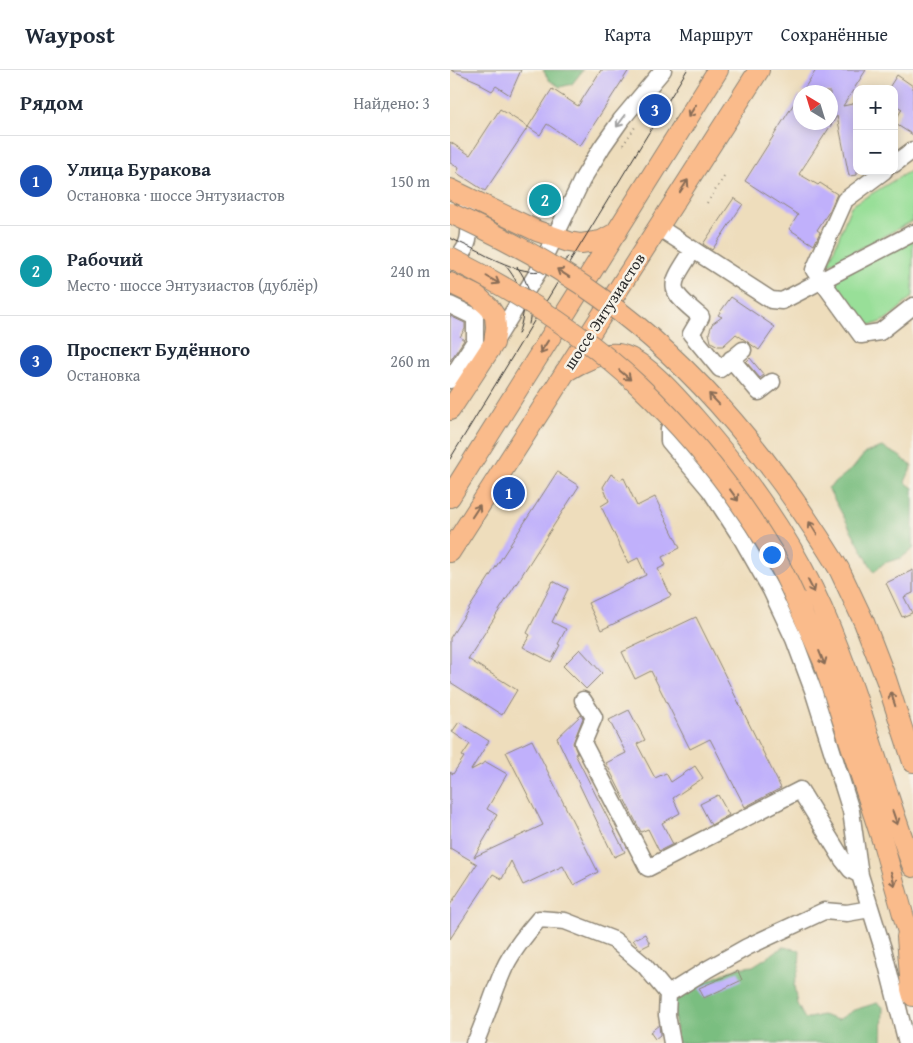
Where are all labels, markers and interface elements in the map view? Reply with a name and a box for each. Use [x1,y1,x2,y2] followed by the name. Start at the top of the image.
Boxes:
[25,17,115,52] text: Waypost
[605,21,651,48] text: Карта
[679,21,753,48] text: Маршрут
[781,21,888,48] text: Сохранённые
[793,85,838,130] north arrow
[853,85,898,175] map controls
[853,85,898,130] button: +
[20,87,83,118] text: Рядом
[353,91,430,115] text: Найдено: 3
[639,91,671,129] pin: 3
[687,104,697,118] one-way arrow
[616,114,626,128] one-way arrow
[853,130,898,175] button: −
[67,155,211,183] text: Улица Буракова
[32,169,40,193] text: 1
[390,169,430,193] text: 150 m
[679,179,689,193] one-way arrow
[529,181,561,219] pin: 2
[67,183,285,207] text: Остановка · шоссе Энтузиастов
[67,245,143,273] text: Рабочий
[557,248,651,374] street label: шоссе Энтузиастов
[32,259,40,283] text: 2
[390,259,430,283] text: 240 m
[556,267,570,278] one-way arrow
[67,273,318,297] text: Место · шоссе Энтузиастов (дублёр)
[486,276,500,286] one-way arrow
[67,335,250,363] text: Проспект Будённого
[539,340,549,354] one-way arrow
[32,349,40,373] text: 3
[390,349,430,373] text: 260 m
[67,363,140,387] text: Остановка
[619,369,632,380] one-way arrow
[708,393,720,406] one-way arrow
[493,474,525,512] pin: 1
[728,488,739,501] one-way arrow
[472,504,482,518] one-way arrow
[808,521,818,535] one-way arrow
[759,542,785,568] your location
[807,578,816,593] one-way arrow
[818,650,827,665] one-way arrow
[887,692,897,708] one-way arrow
[890,809,900,825] one-way arrow
[889,870,899,886] one-way arrow

